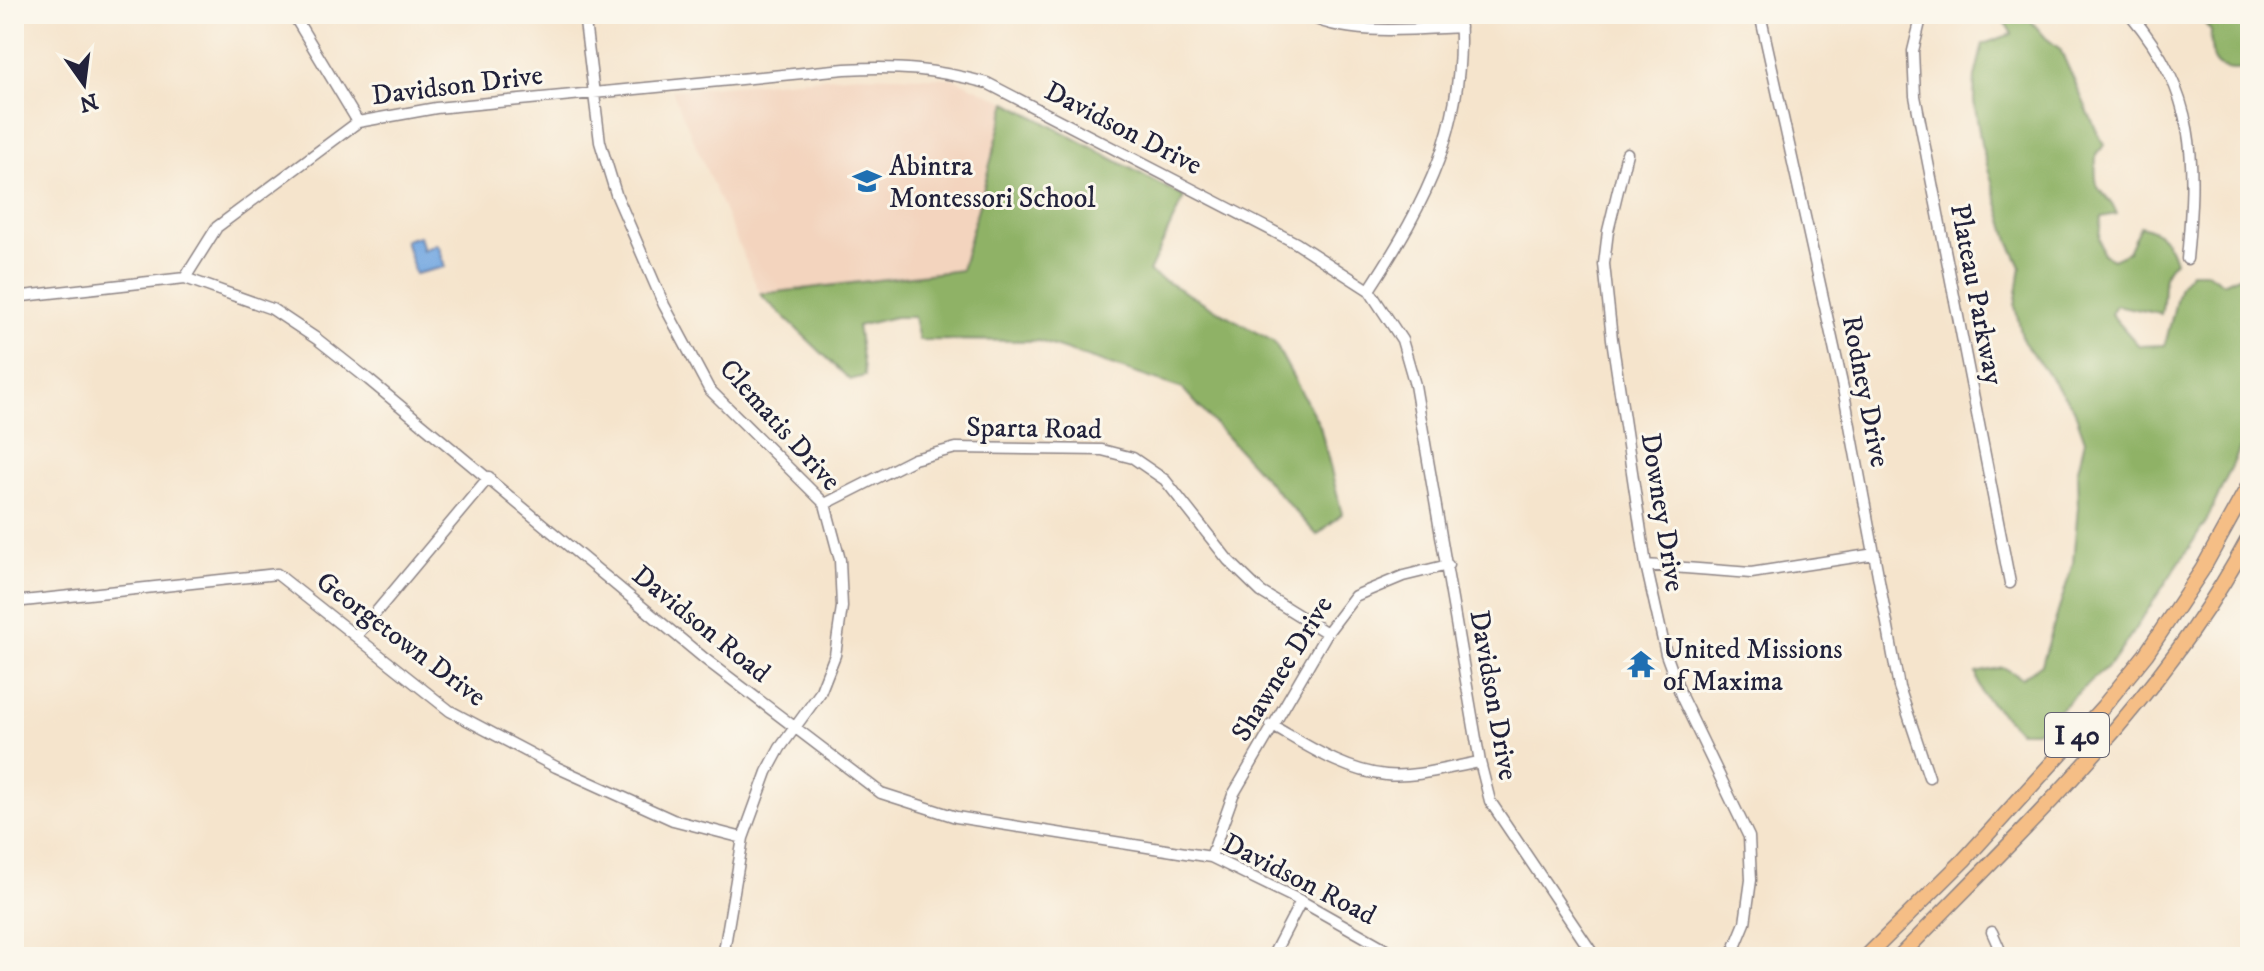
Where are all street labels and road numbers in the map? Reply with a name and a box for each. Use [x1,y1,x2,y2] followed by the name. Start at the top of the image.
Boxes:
[370,58,545,113] street label: Davidson Drive
[1039,74,1208,183] street label: Davidson Drive
[1942,201,2011,388] street label: Plateau Parkway
[1834,312,1897,470] street label: Rodney Drive
[712,352,848,498] street label: Clematis Drive
[966,410,1102,447] street label: Sparta Road
[1633,430,1692,594] street label: Downey Drive
[625,558,777,691] street label: Davidson Road
[309,564,493,714] street label: Georgetown Drive
[1224,590,1341,748] street label: Shawnee Drive
[1461,607,1526,783] street label: Davidson Drive
[2045,713,2109,757] road number: I 40
[1217,826,1382,933] street label: Davidson Road

